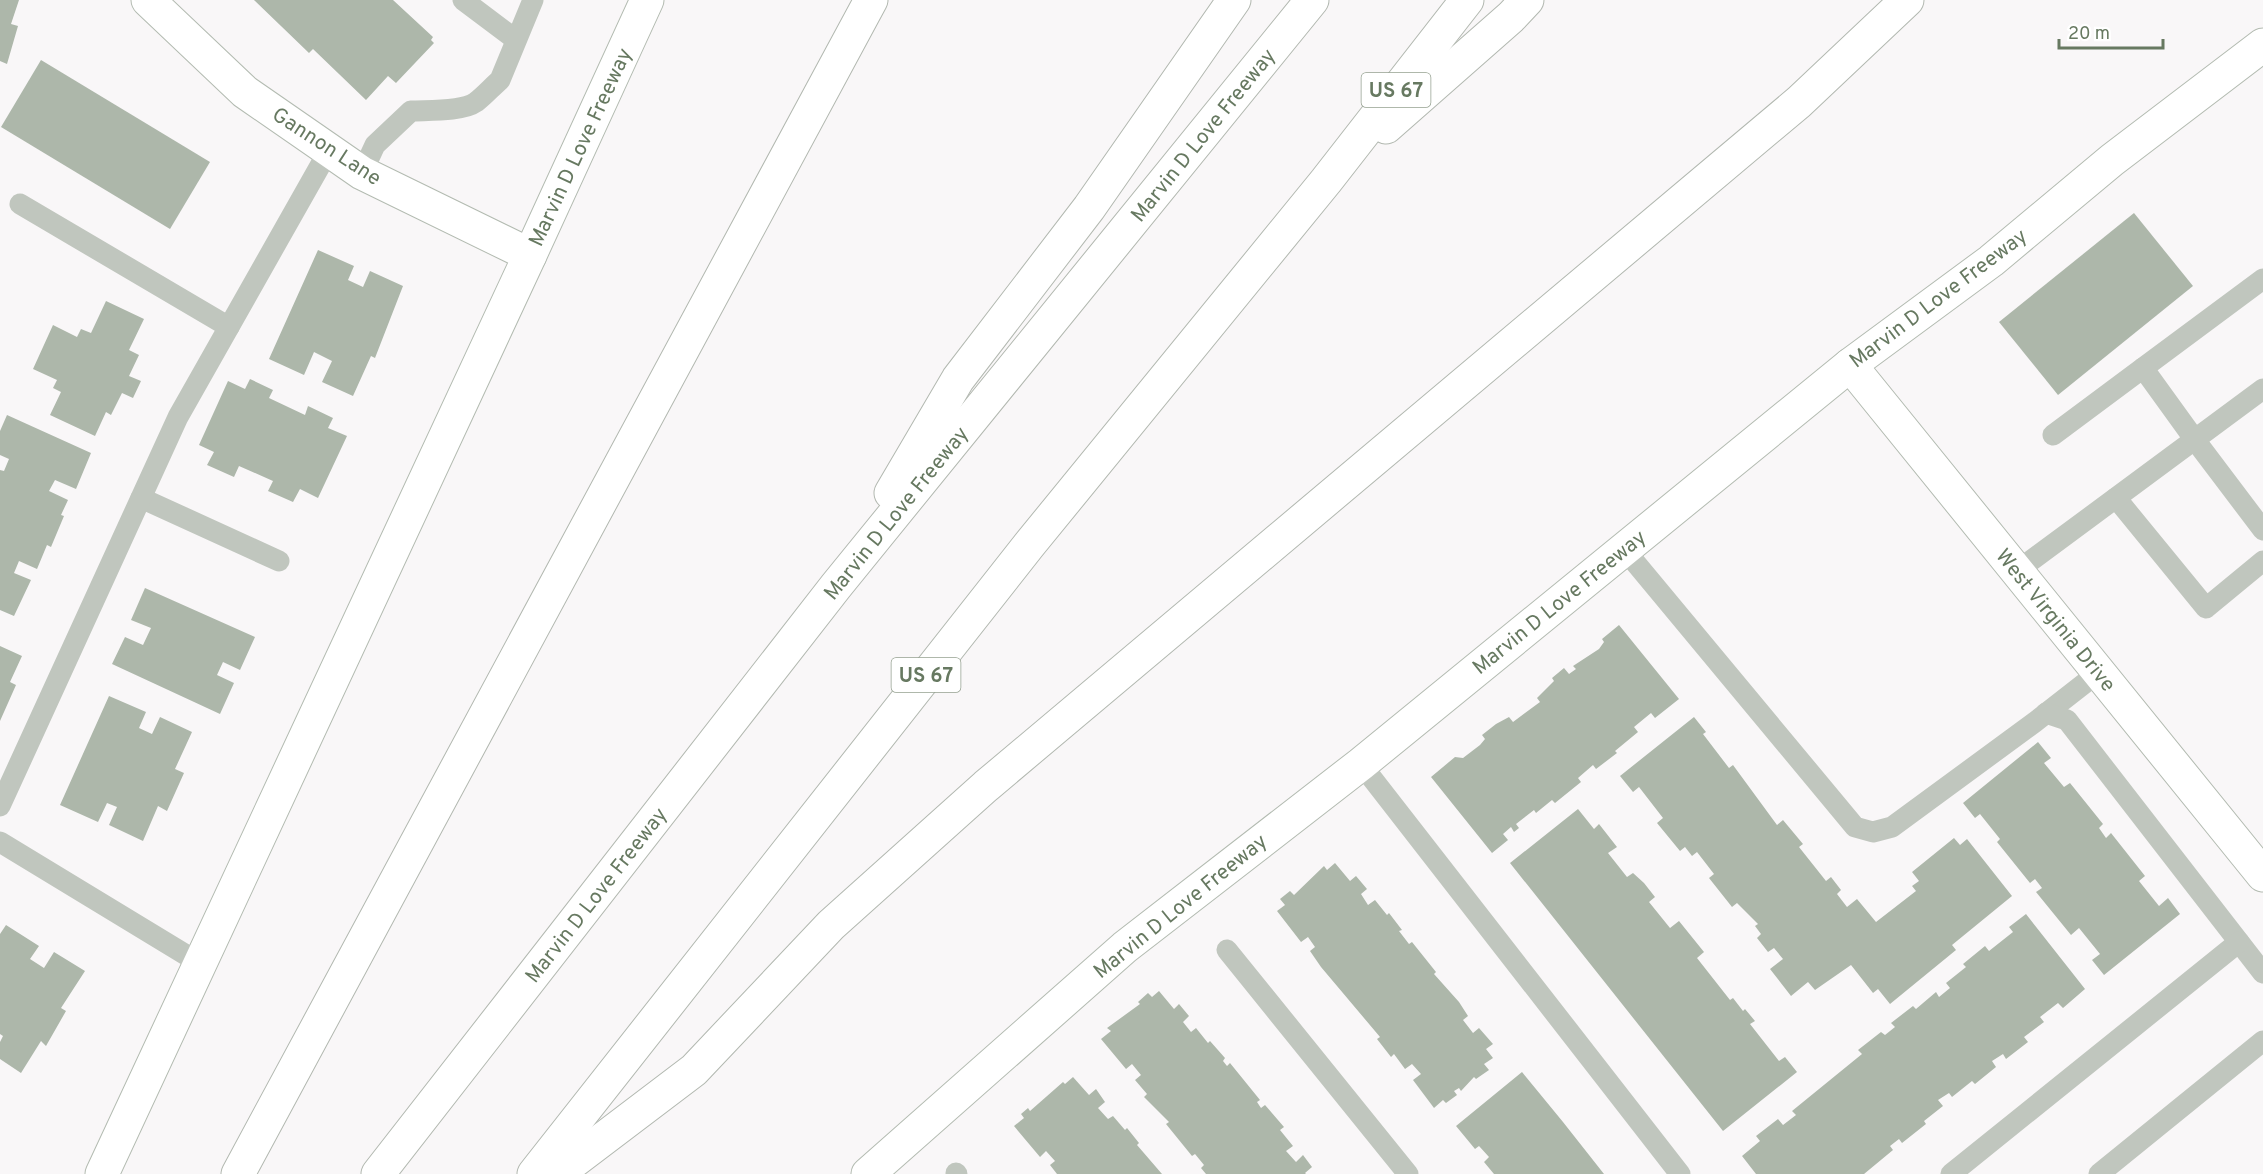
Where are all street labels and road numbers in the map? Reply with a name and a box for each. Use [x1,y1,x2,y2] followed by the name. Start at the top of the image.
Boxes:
[524,44,639,251] street label: Marvin D Love Freeway
[1126,44,1283,228] street label: Marvin D Love Freeway
[1362,73,1430,107] road number: US 67
[266,102,386,193] street label: Gannon Lane
[1845,223,2033,375] street label: Marvin D Love Freeway
[819,422,976,606] street label: Marvin D Love Freeway
[1468,525,1652,682] street label: Marvin D Love Freeway
[1989,544,2121,698] street label: West Virginia Drive
[892,658,960,692] road number: US 67
[520,803,674,989] street label: Marvin D Love Freeway
[1089,829,1273,986] street label: Marvin D Love Freeway

